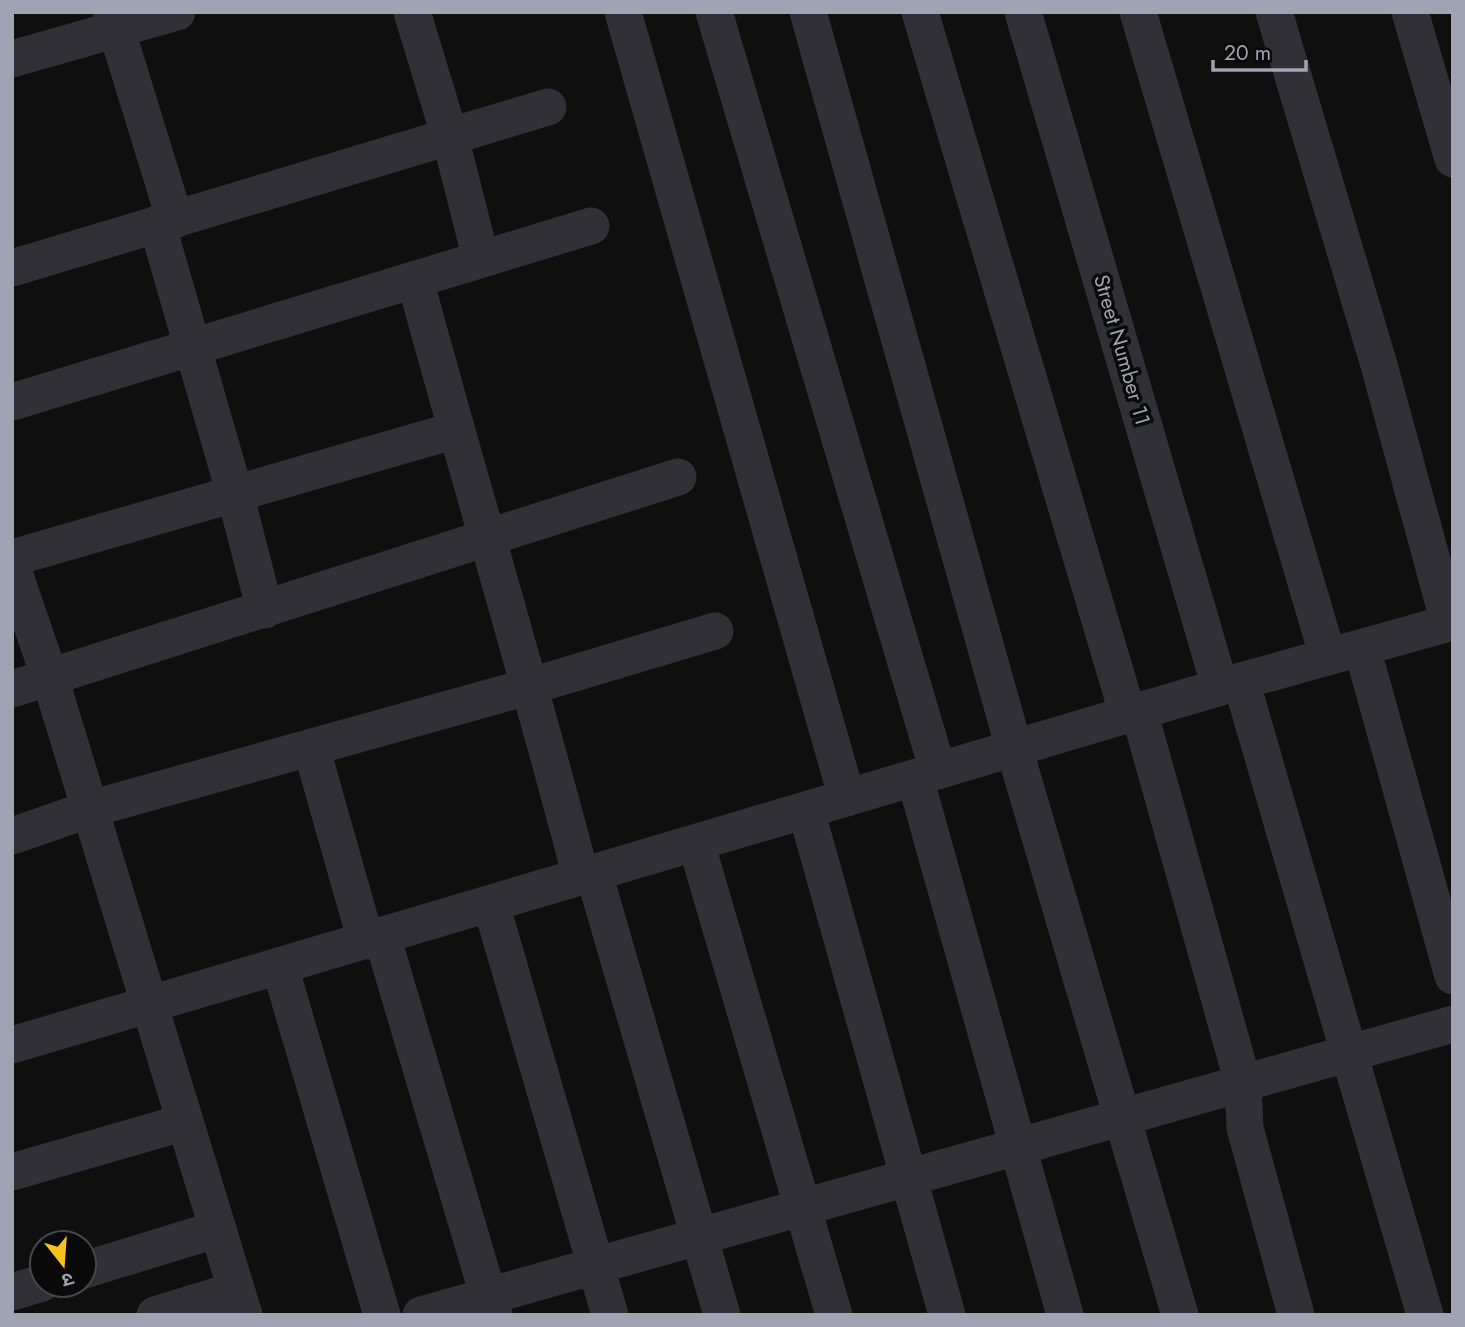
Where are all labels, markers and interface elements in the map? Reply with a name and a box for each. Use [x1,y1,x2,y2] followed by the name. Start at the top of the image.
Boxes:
[1213,28,1306,72] scale bar
[1224,38,1271,68] text: 20 m
[1086,271,1158,429] street label: Street Number 11
[28,1229,98,1299] north arrow
[58,1265,77,1295] text: उ

